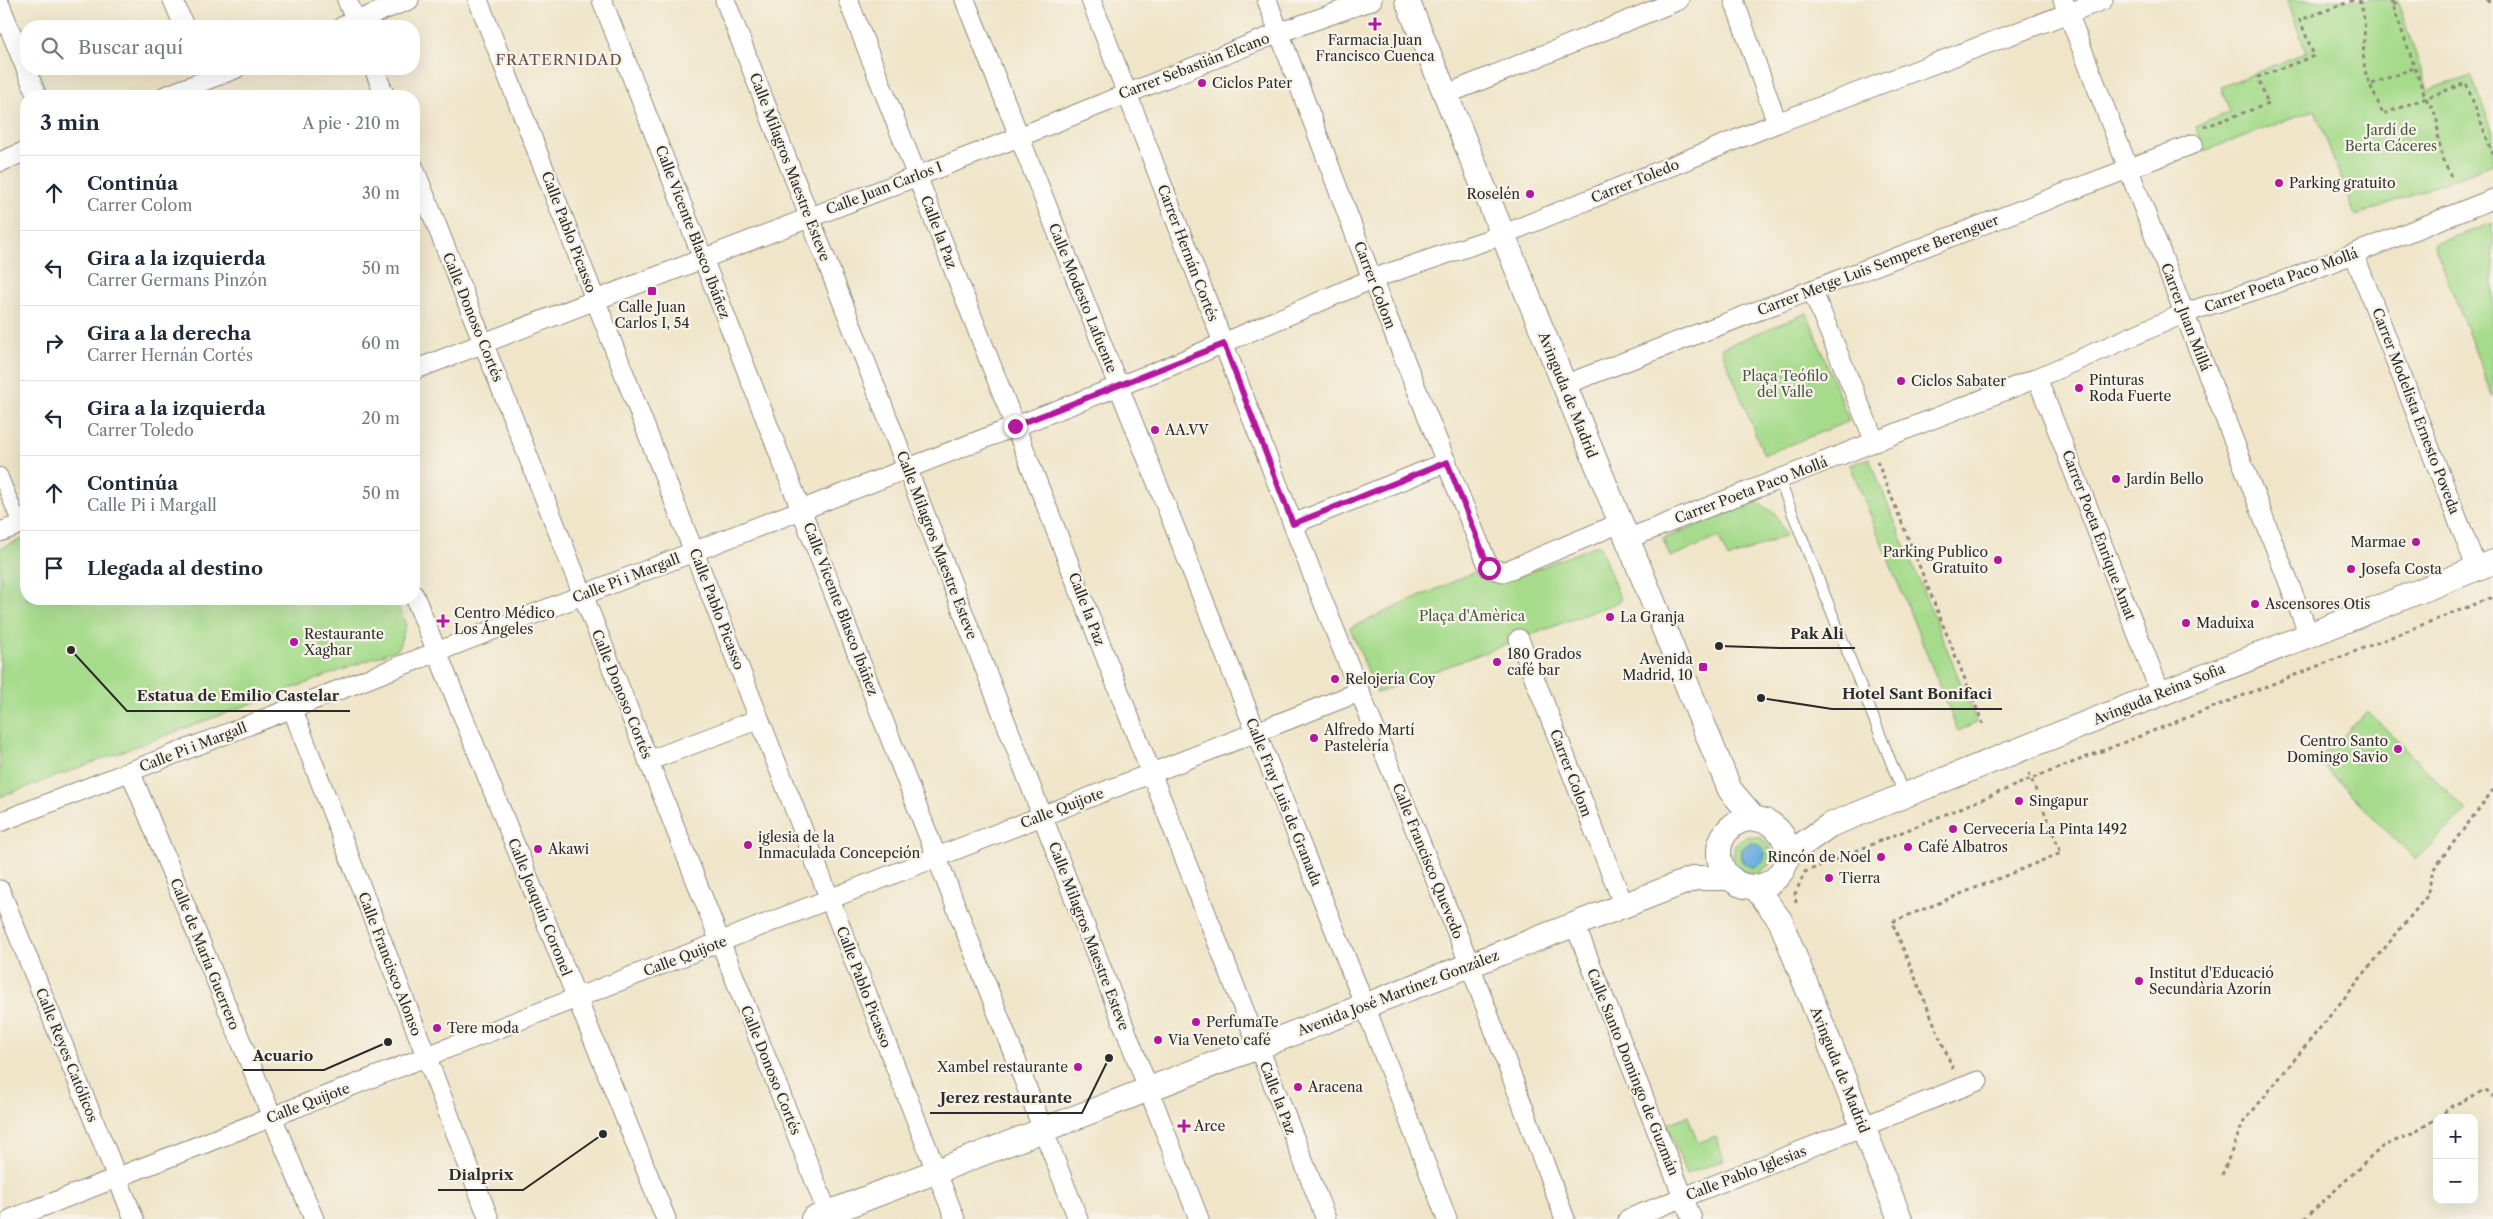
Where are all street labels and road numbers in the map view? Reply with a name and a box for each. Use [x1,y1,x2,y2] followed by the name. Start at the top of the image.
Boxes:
[1116,29,1272,103] street label: Carrer Sebastián Elcano
[746,70,834,264] street label: Calle Milagros Maestre Esteve
[652,143,734,321] street label: Calle Vicente Blasco Ibáñez
[1588,155,1682,207] street label: Carrer Toledo
[823,158,945,218] street label: Calle Juan Carlos I
[538,169,600,295] street label: Calle Pablo Picasso
[1154,182,1222,324] street label: Carrer Hernán Cortés
[917,193,961,271] street label: Calle la Paz
[1755,211,2001,319] street label: Carrer Metge Luis Sempere Berenguer
[1045,221,1121,376] street label: Calle Modesto Lafuente
[1350,239,1400,331] street label: Carrer Colom
[2202,244,2361,316] street label: Carrer Poeta Paco Mollá
[439,250,507,384] street label: Calle Donoso Cortés
[2157,260,2215,374] street label: Carrer Juan Millá
[2368,305,2464,517] street label: Carrer Modelista Ernesto Poveda
[1534,328,1602,461] street label: Avinguda de Madrid
[2058,447,2140,623] street label: Carrer Poeta Enrique Amat
[893,448,981,642] street label: Calle Milagros Maestre Esteve
[1672,452,1831,527] street label: Carrer Poeta Paco Mollá
[800,520,882,698] street label: Calle Vicente Blasco Ibáñez
[686,546,748,672] street label: Calle Pablo Picasso
[570,549,682,607] street label: Calle Pi i Margall
[1065,570,1109,648] street label: Calle la Paz
[588,627,656,761] street label: Calle Donoso Cortés
[2089,659,2228,729] street label: Avinguda Reina Sofia
[1242,715,1326,889] street label: Calle Fray Luis de Granada
[137,718,249,776] street label: Calle Pi i Margall
[1546,727,1596,819] street label: Carrer Colom
[1388,780,1468,942] street label: Calle Francisco Quevedo
[1018,784,1106,832] street label: Calle Quijote
[504,835,576,979] street label: Calle Joaquín Coronel
[1045,839,1133,1033] street label: Calle Milagros Maestre Esteve
[166,875,244,1033] street label: Calle de María Guerrero
[354,890,426,1038] street label: Calle Francisco Alonso
[833,924,895,1050] street label: Calle Pablo Picasso
[641,932,729,980] street label: Calle Quijote
[1294,946,1501,1040] street label: Avenida José Martínez González
[1583,966,1683,1178] street label: Calle Santo Domingo de Guzmán
[32,985,102,1125] street label: Calle Reyes Católicos
[737,1003,805,1137] street label: Calle Donoso Cortés
[1806,1003,1874,1136] street label: Avinguda de Madrid
[1256,1059,1300,1137] street label: Calle la Paz
[264,1079,352,1127] street label: Calle Quijote
[1683,1142,1809,1204] street label: Calle Pablo Iglesias

